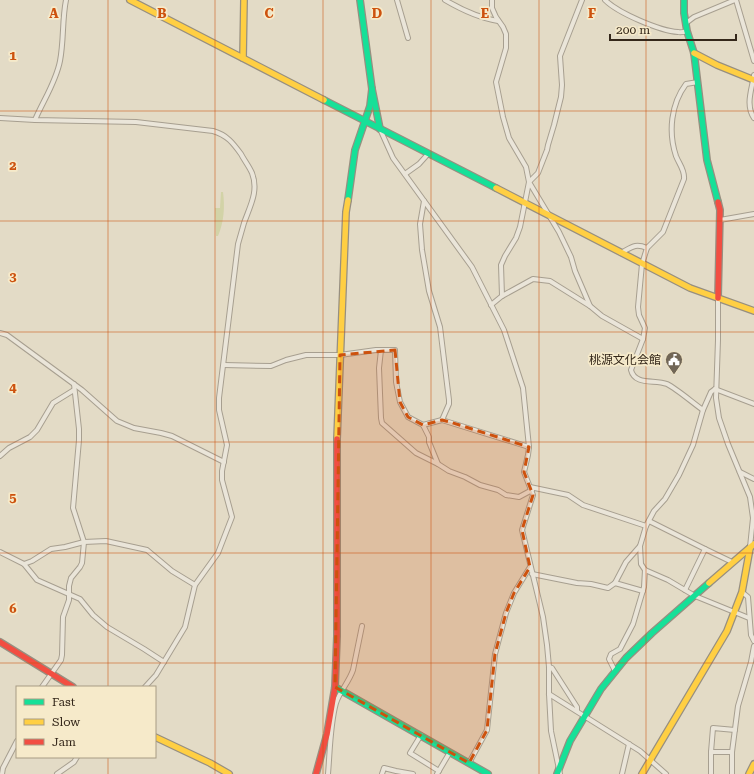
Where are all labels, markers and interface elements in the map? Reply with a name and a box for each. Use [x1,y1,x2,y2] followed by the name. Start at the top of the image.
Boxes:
[49,6,59,21] text: A
[157,6,167,21] text: B
[264,6,274,21] text: C
[372,6,382,21] text: D
[481,6,489,21] text: E
[588,6,596,21] text: F
[610,16,736,42] scale bar
[616,23,650,37] text: 200 m
[9,48,17,63] text: 1
[9,158,17,173] text: 2
[9,269,17,284] text: 3
[664,350,684,375] public building icon: 桃源文化会館
[589,353,661,367] place label: 桃源文化会館
[9,380,17,395] text: 4
[9,490,17,505] text: 5
[9,601,17,616] text: 6
[16,686,156,758] legend
[52,695,76,709] text: Fast
[52,715,80,729] text: Slow
[52,735,76,749] text: Jam

